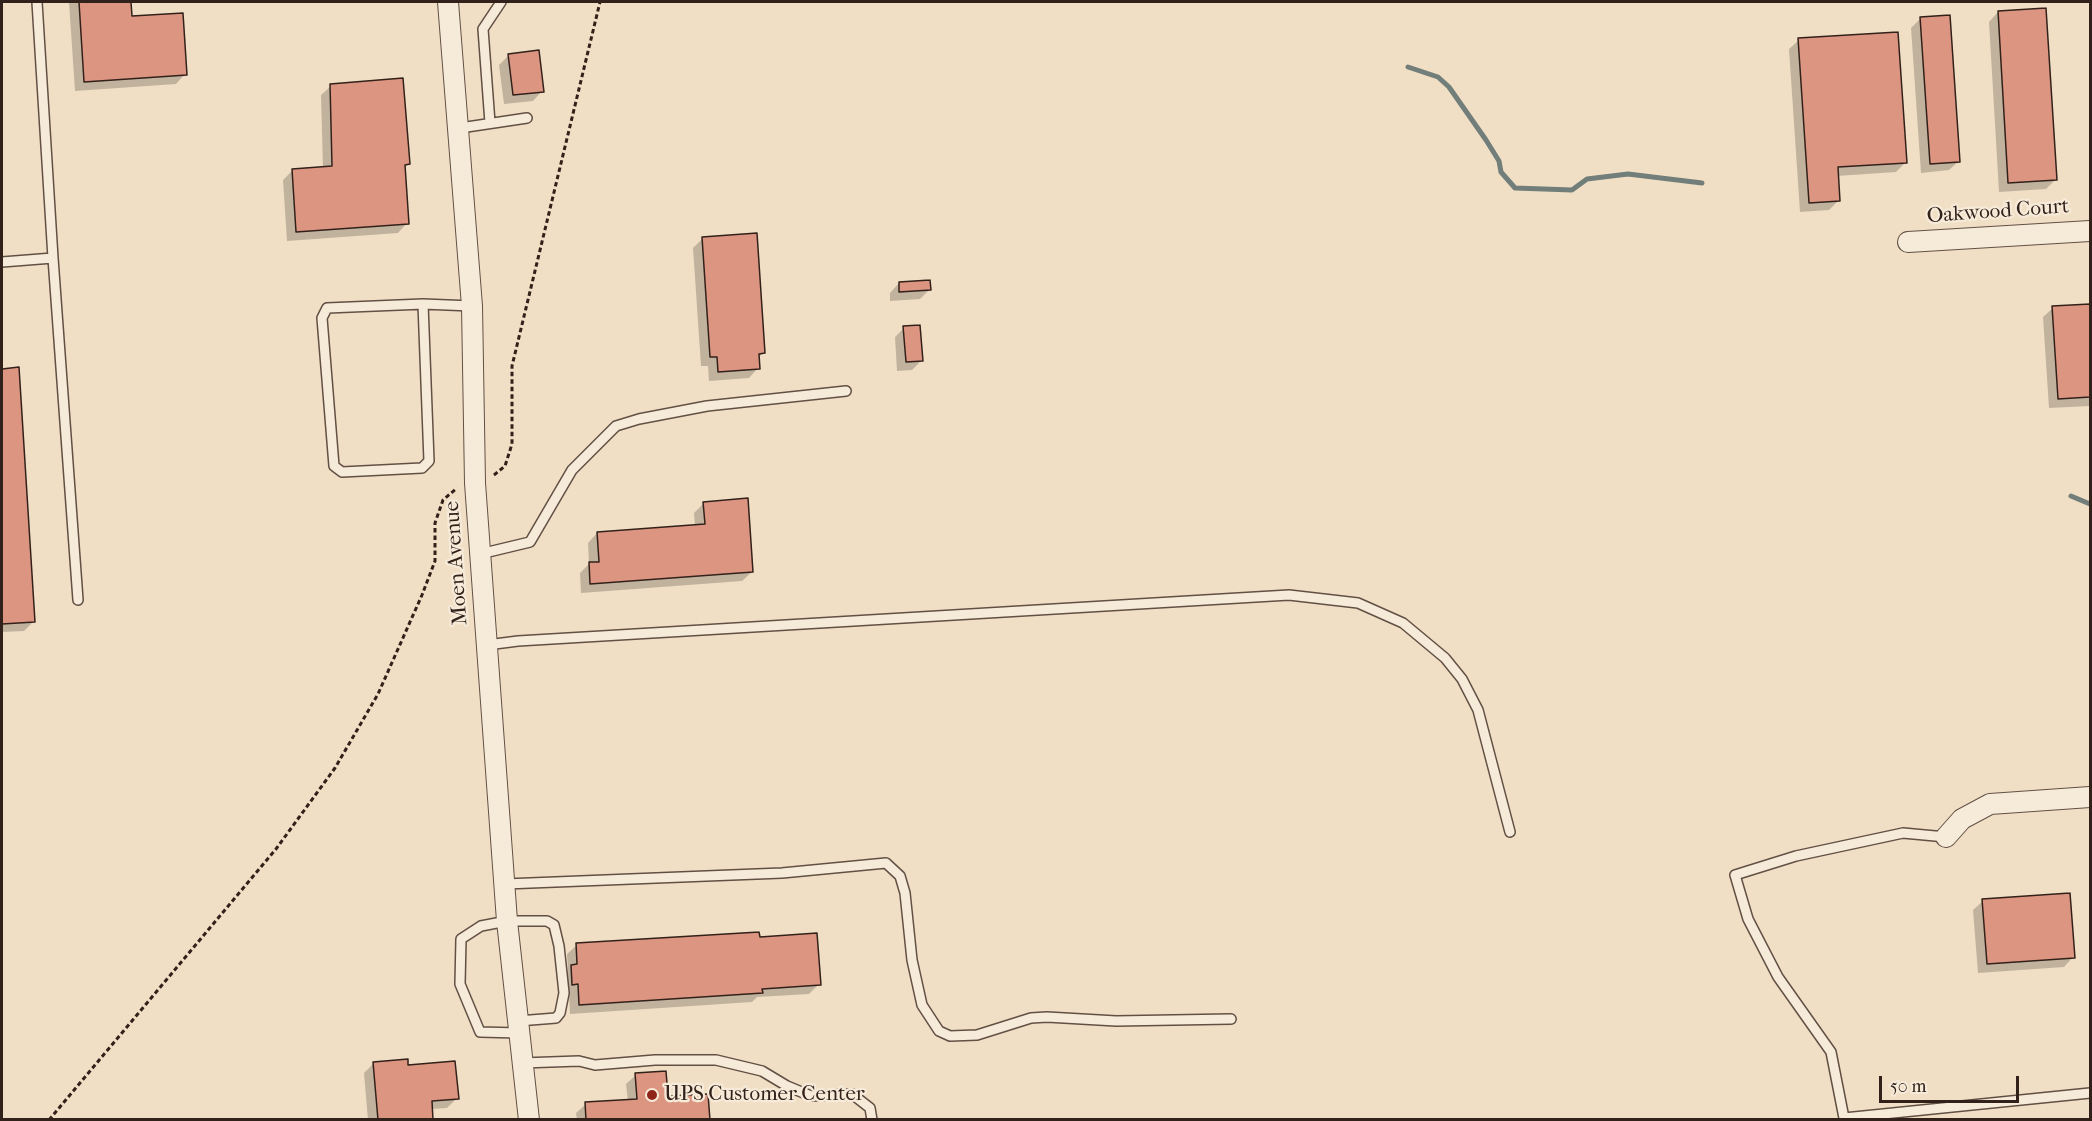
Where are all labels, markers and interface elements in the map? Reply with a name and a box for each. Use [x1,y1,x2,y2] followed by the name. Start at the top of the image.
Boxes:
[1926,194,2070,230] street label: Oakwood Court
[440,500,474,626] street label: Moen Avenue
[1882,1064,2022,1102] scale bar
[1890,1076,1926,1097] text: 50 m
[664,1082,865,1108] place label: UPS Customer Center
[645,1088,659,1102] marker: UPS Customer Center

